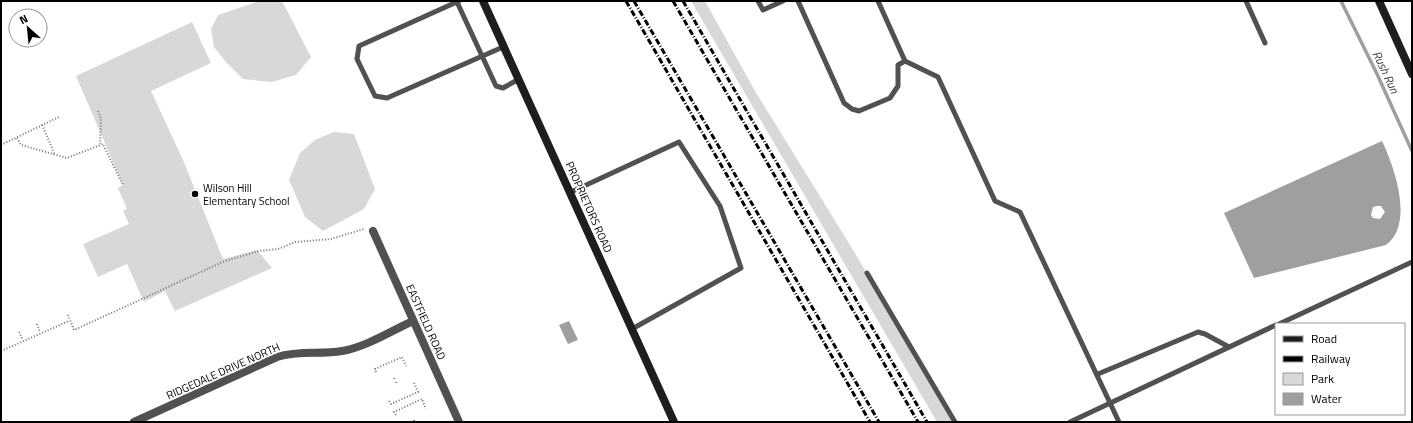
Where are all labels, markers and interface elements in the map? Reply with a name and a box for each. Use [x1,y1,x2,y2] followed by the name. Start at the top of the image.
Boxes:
[8,8,48,48] north arrow
[16,10,30,28] text: N
[1368,47,1405,97] water label: Rush Run
[562,159,616,255] street label: PROPRIETORS ROAD
[203,180,290,209] place label: Wilson Hill Elementary School
[190,189,200,199] marker: Wilson Hill Elementary School
[402,282,450,362] street label: EASTFIELD ROAD
[1275,323,1405,415] legend
[1311,329,1337,348] text: Road
[164,339,282,403] street label: RIDGEDALE DRIVE NORTH
[1311,349,1351,368] text: Railway
[1311,369,1334,388] text: Park
[1311,389,1342,408] text: Water

